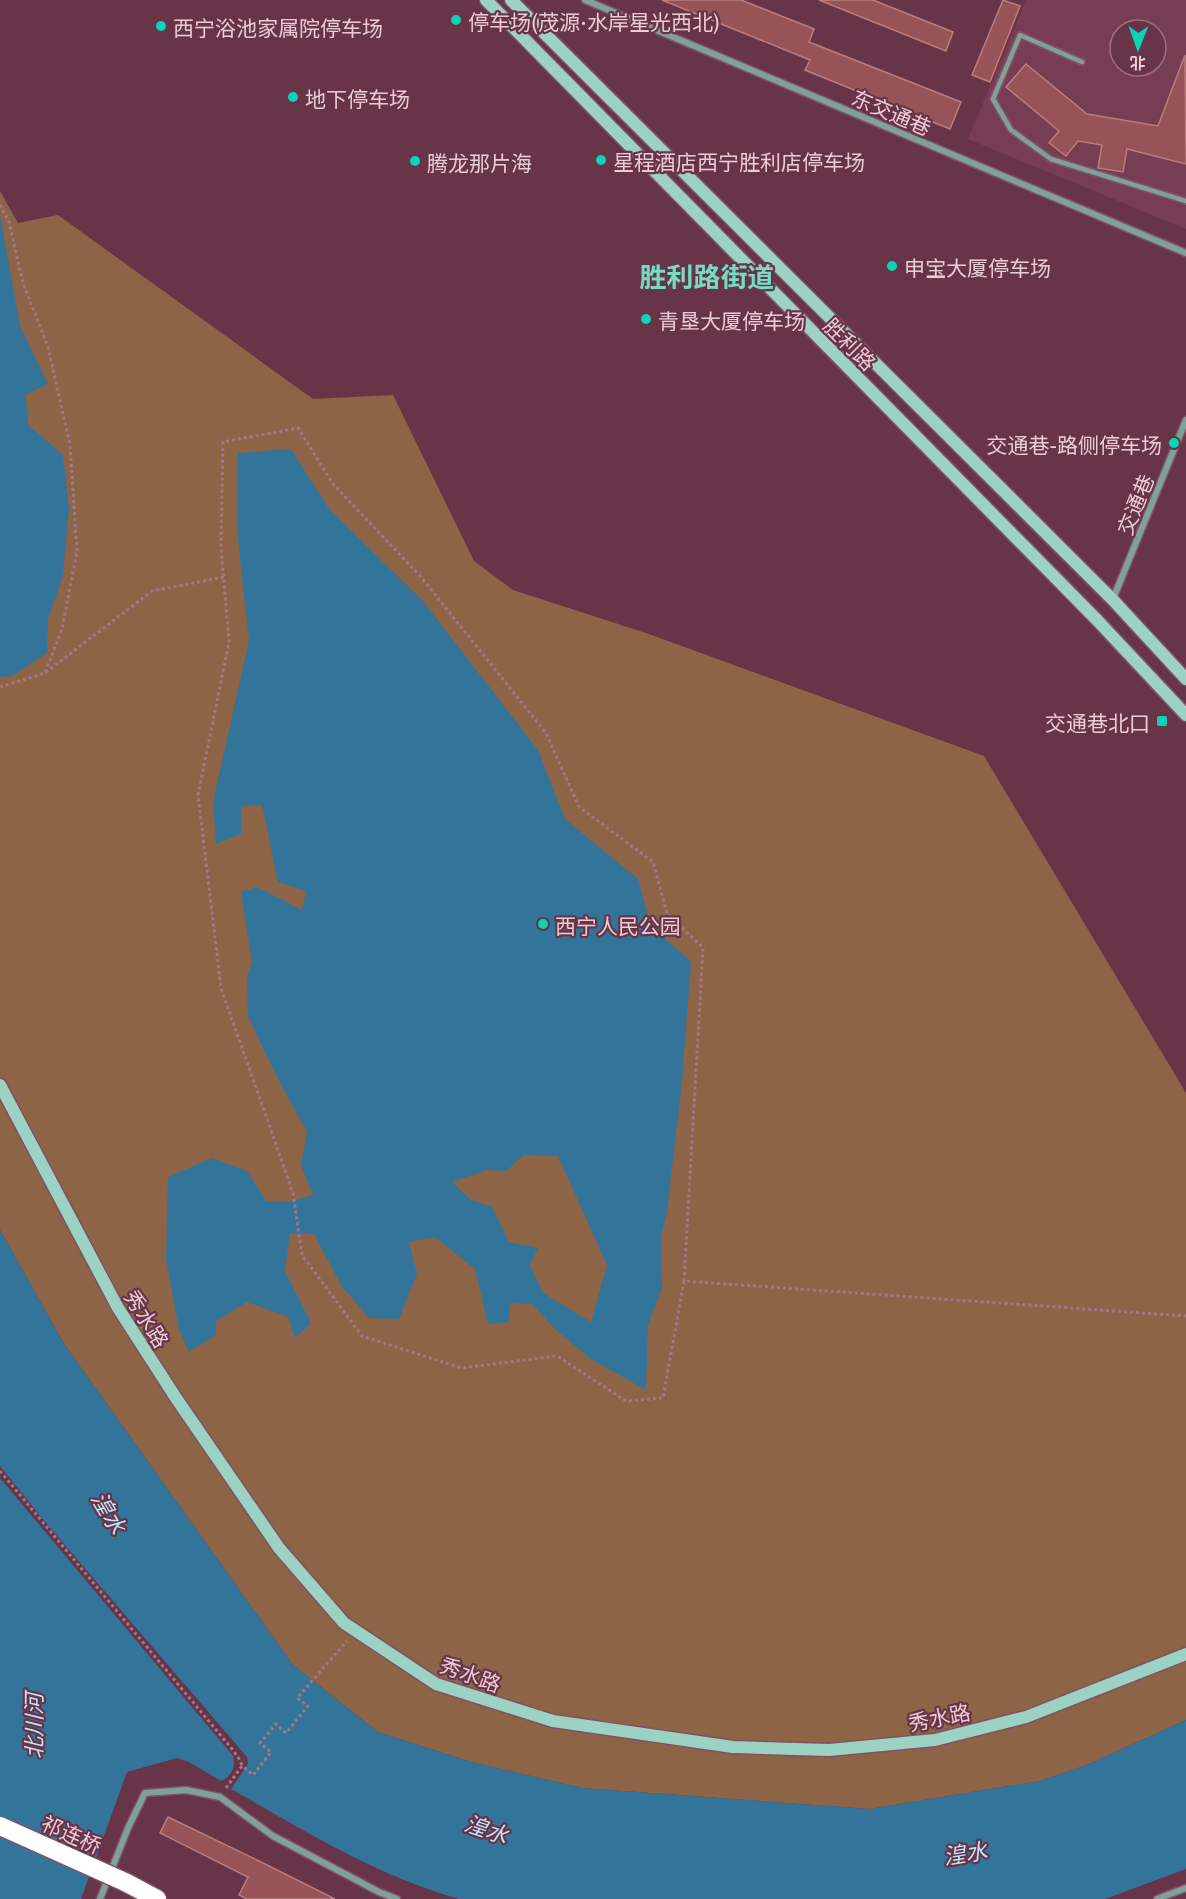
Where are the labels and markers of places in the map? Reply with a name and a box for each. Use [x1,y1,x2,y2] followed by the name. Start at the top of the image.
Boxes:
[468,5,720,36] place label: 停车场(茂源·水岸星光西北)
[173,11,383,42] place label: 西宁浴池家属院停车场
[449,13,463,27] marker: 停车场(茂源·水岸星光西北)
[154,19,168,33] marker: 西宁浴池家属院停车场
[305,82,410,113] place label: 地下停车场
[286,90,300,104] marker: 地下停车场
[613,145,865,176] place label: 星程酒店西宁胜利店停车场
[427,146,532,177] place label: 腾龙那片海
[594,153,608,167] marker: 星程酒店西宁胜利店停车场
[408,154,422,168] marker: 腾龙那片海
[904,251,1051,282] place label: 申宝大厦停车场
[885,259,899,273] marker: 申宝大厦停车场
[658,304,805,335] place label: 青垦大厦停车场
[639,312,653,326] marker: 青垦大厦停车场
[987,428,1162,459] place label: 交通巷-路侧停车场
[1167,436,1181,450] marker: 交通巷-路侧停车场
[1045,706,1150,737] place label: 交通巷北口
[1155,714,1169,728] marker: 交通巷北口
[555,909,681,940] place label: 西宁人民公园
[536,917,550,931] marker: 西宁人民公园

